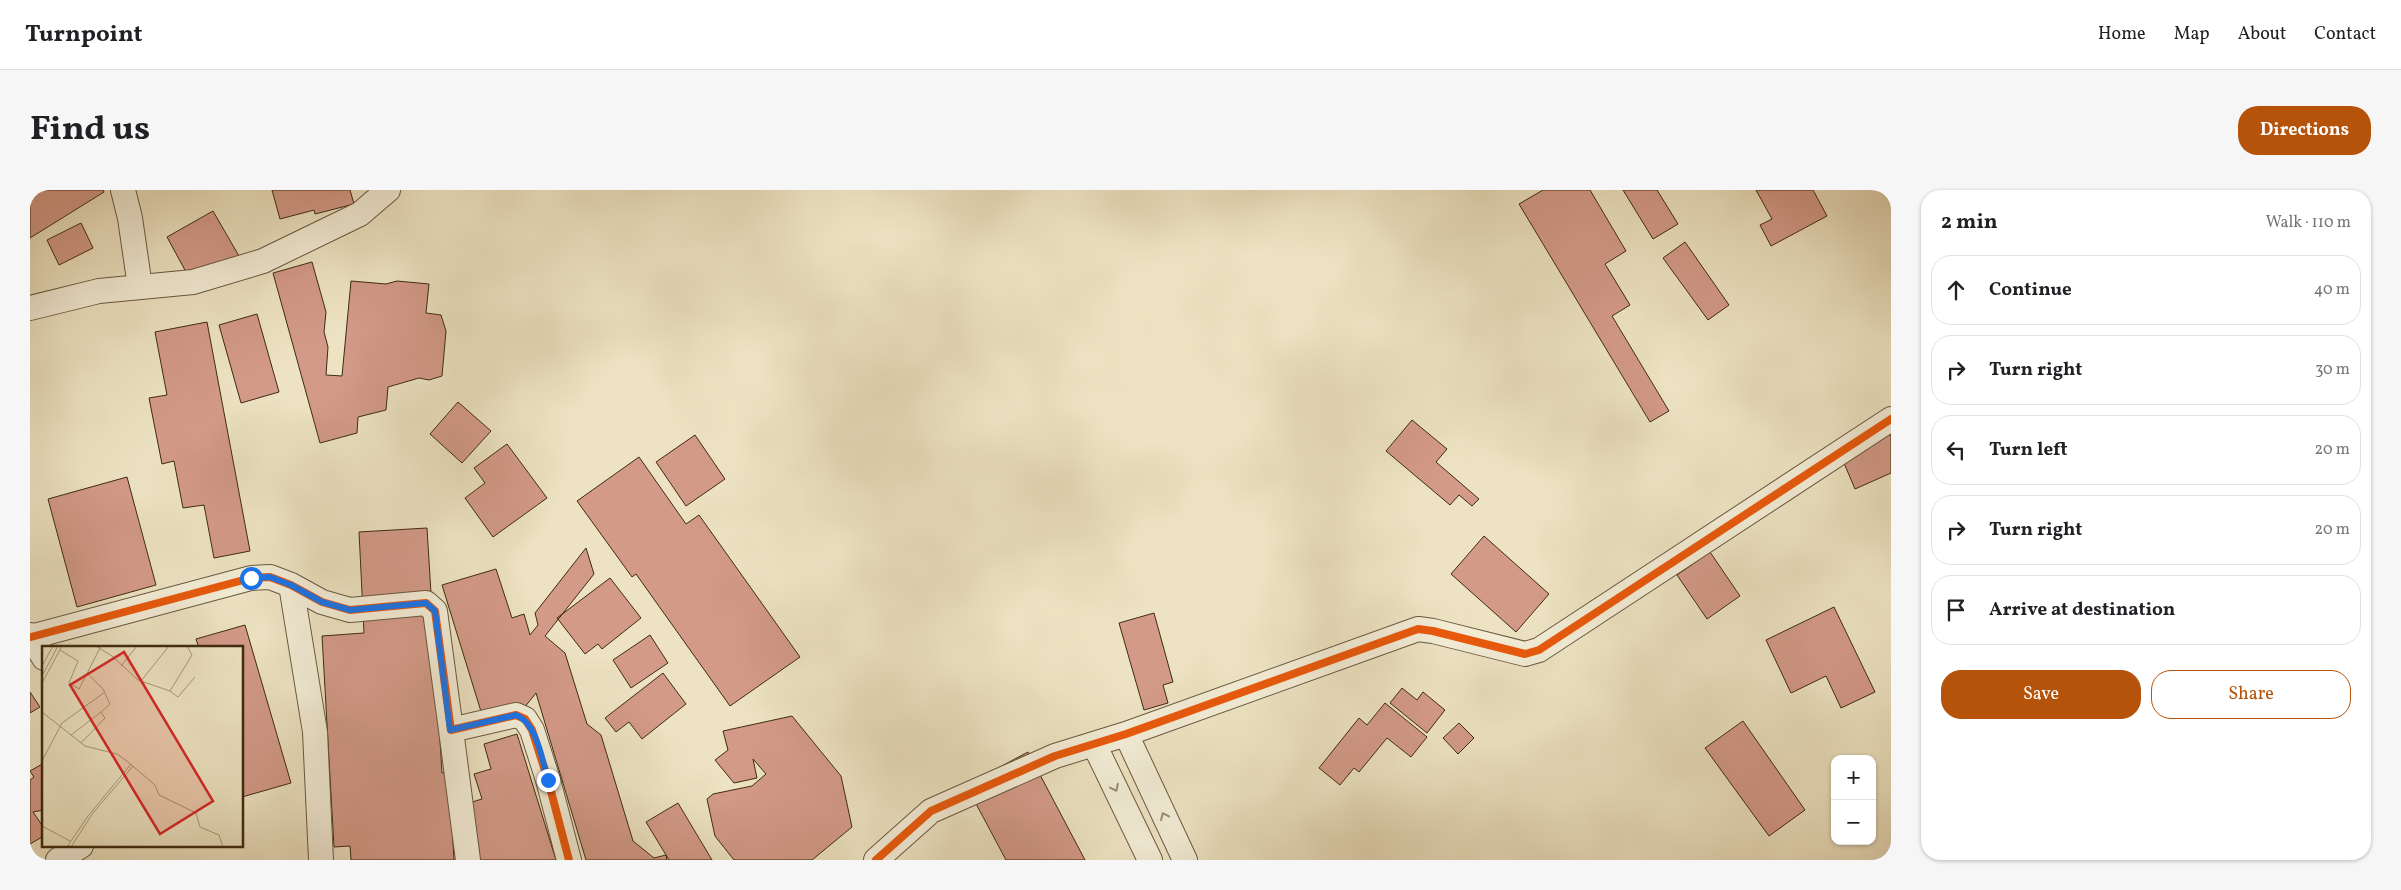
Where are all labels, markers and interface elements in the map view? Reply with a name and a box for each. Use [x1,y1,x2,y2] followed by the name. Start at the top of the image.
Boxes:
[25,18,143,52] text: Turnpoint
[2098,22,2146,47] text: Home
[2174,22,2210,47] text: Map
[2238,22,2286,47] text: About
[2314,22,2376,47] text: Contact
[30,106,150,154] text: Find us
[2238,106,2371,155] button: Directions
[1941,208,1998,237] text: 2 min
[2266,212,2351,234] text: Walk · 110 m
[1942,276,1970,304] icon: ahead
[1989,277,2072,303] text: Continue
[2314,279,2350,301] text: 40 m
[1942,356,1970,384] icon: right
[1989,357,2082,383] text: Turn right
[2315,359,2350,381] text: 30 m
[1942,436,1970,464] icon: left
[1989,437,2068,463] text: Turn left
[2315,439,2350,461] text: 20 m
[1942,516,1970,544] icon: right
[1989,517,2082,543] text: Turn right
[2315,519,2350,541] text: 20 m
[240,567,263,590] route start
[1942,596,1970,624] icon: arrive
[1989,597,2175,623] text: Arrive at destination
[42,646,244,848] inset map
[1941,670,2141,719] button: Save
[2151,670,2351,719] button: Share
[1831,755,1876,845] map controls
[1831,755,1876,800] button: +
[537,769,560,792] route end
[1109,783,1120,792] one-way arrow
[1831,800,1876,845] button: −
[1160,812,1170,821] one-way arrow

